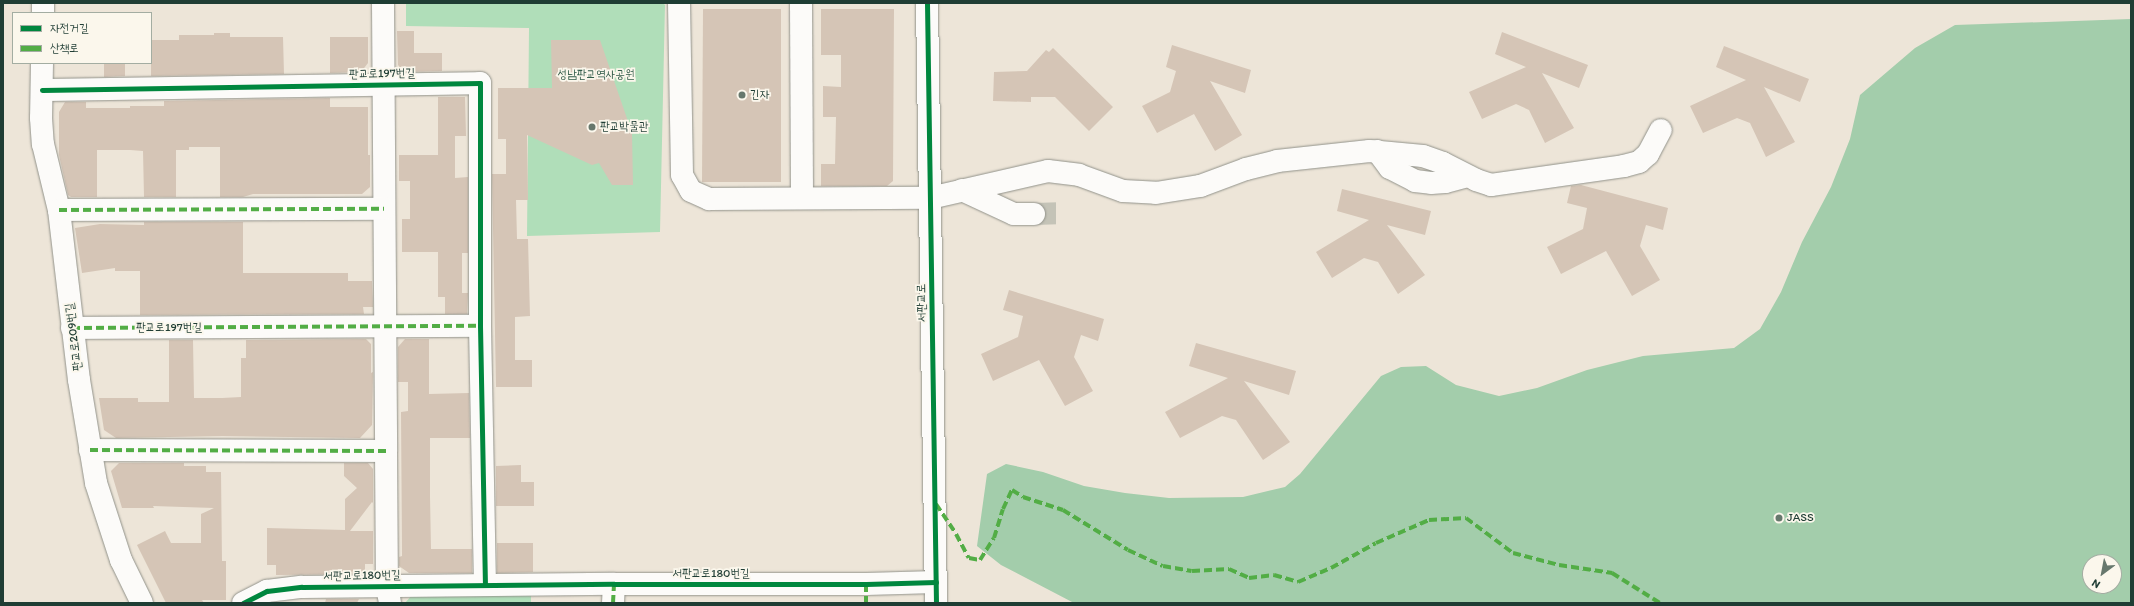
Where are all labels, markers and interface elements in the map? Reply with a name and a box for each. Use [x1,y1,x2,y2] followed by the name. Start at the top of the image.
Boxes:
[12,12,152,64] legend
[50,21,89,35] text: 자전거길
[50,41,79,55] text: 산책로
[349,66,415,82] street label: 판교로197번길
[557,68,635,82] park label: 성남판교역사공원
[750,88,769,102] place label: 긴자
[737,90,747,100] marker: 긴자
[600,120,648,134] place label: 판교박물관
[587,122,597,132] marker: 판교박물관
[914,284,930,322] street label: 서판교로
[63,302,85,372] street label: 판교로209번길
[136,321,202,335] street label: 판교로197번길
[1787,511,1814,525] place label: JASS
[1774,513,1784,523] marker: JASS
[2082,554,2122,594] north arrow
[672,567,750,581] street label: 서판교로180번길
[323,568,401,584] street label: 서판교로180번길
[2089,576,2103,591] text: N

